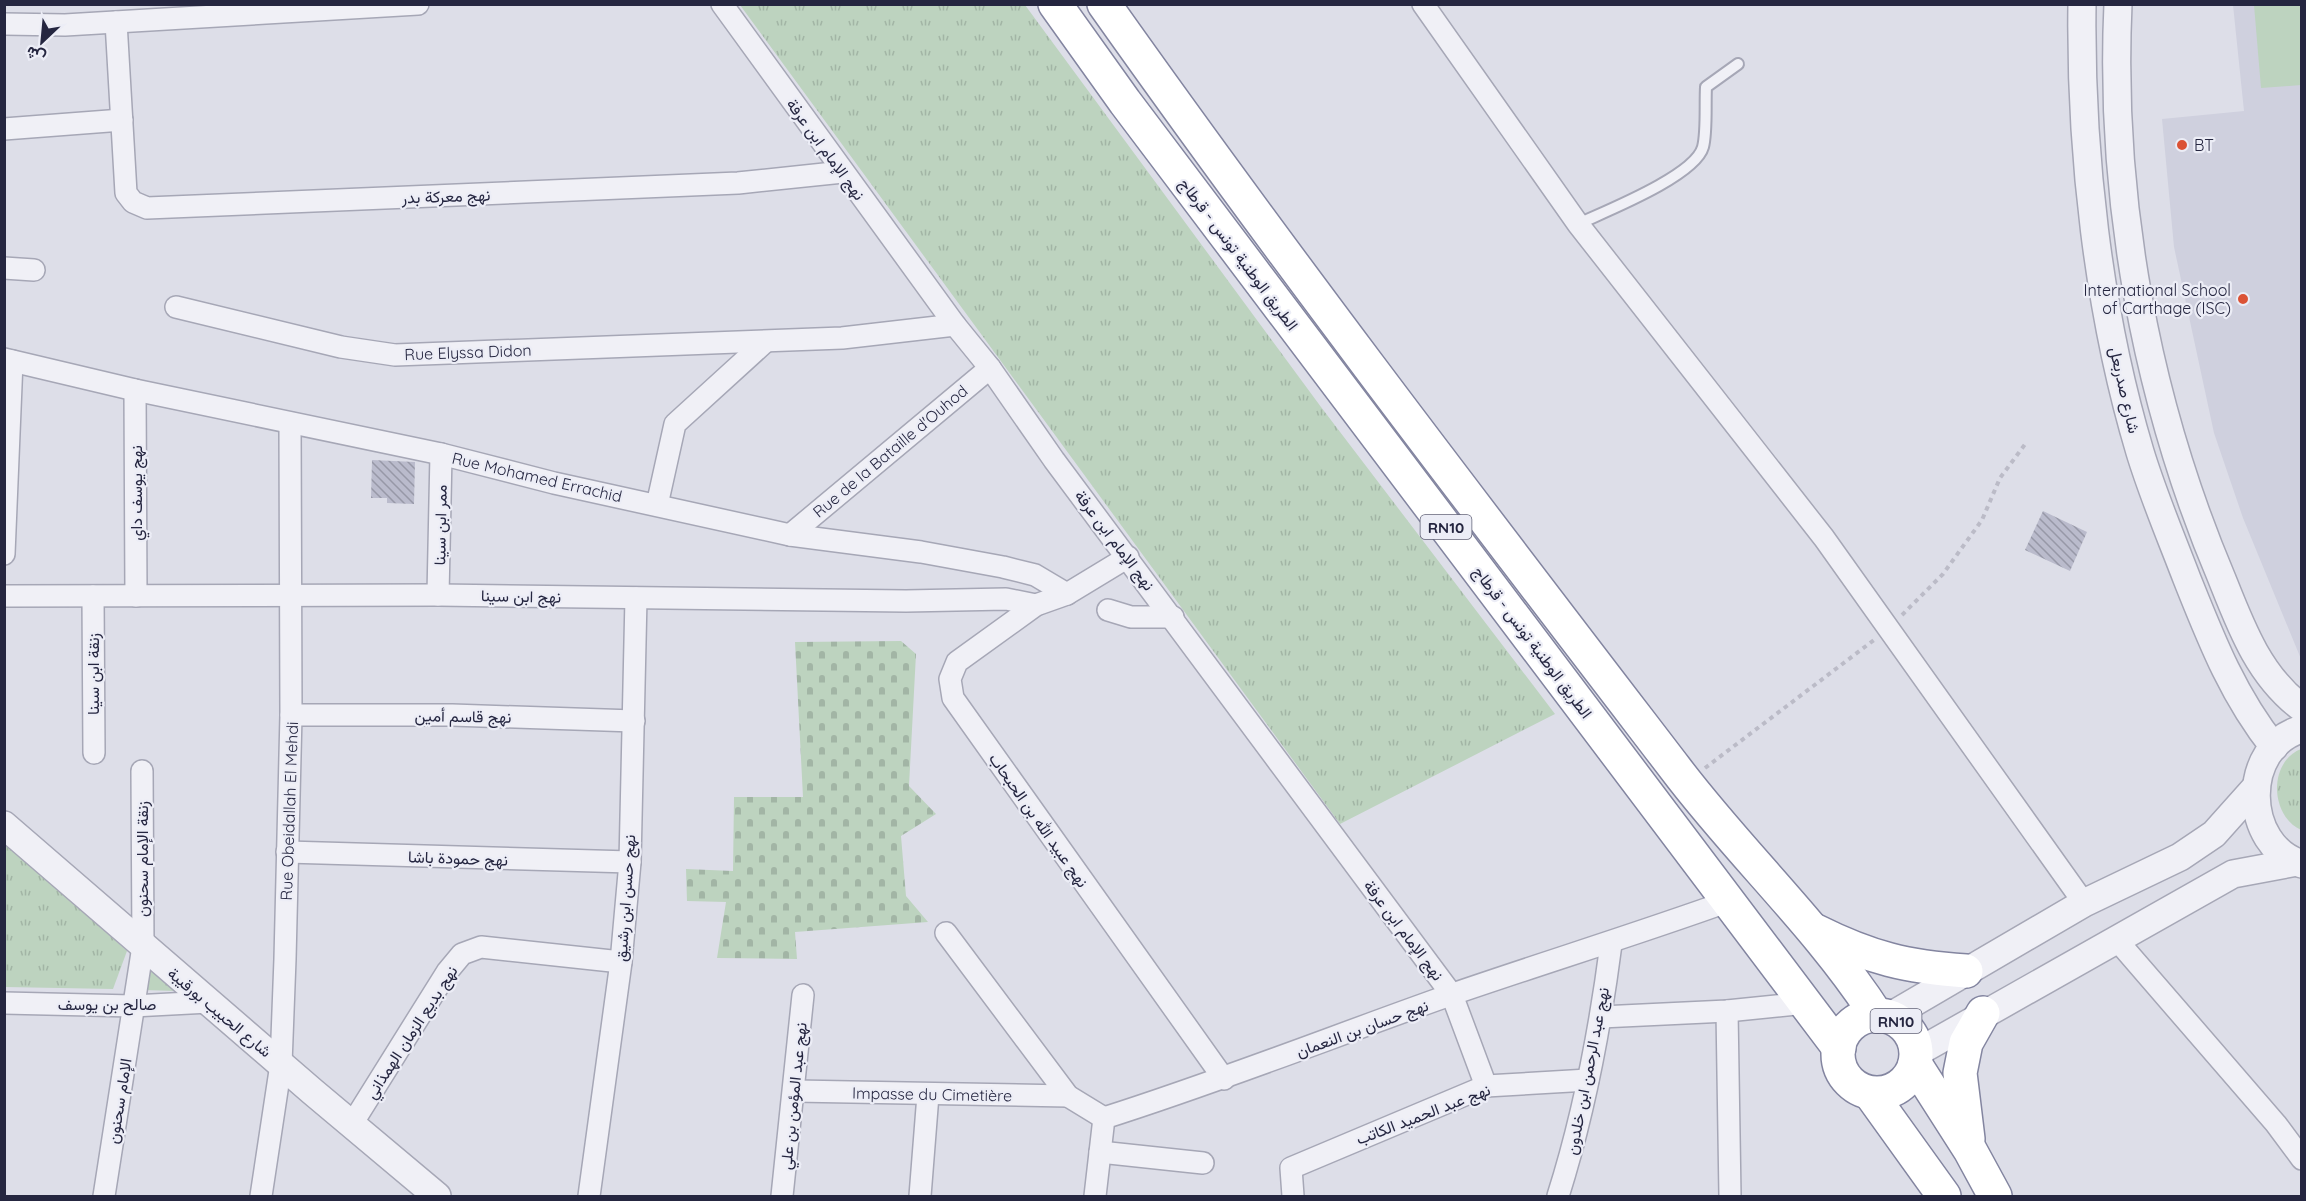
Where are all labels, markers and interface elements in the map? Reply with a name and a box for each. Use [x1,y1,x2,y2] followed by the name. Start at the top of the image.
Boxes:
[12,12,72,72] north arrow
[22,42,48,69] text: ش
[781,94,870,205] street label: نهج الإمام ابن عرفة
[2194,135,2214,155] place label: BT
[2175,138,2189,152] marker: BT
[1174,174,1303,335] street label: الطريق الوطنية تونس - قرطاج
[400,184,491,210] street label: نهج معركة بدر
[2083,280,2231,318] place label: International School of Carthage (ISC)
[2236,292,2250,306] marker: International School of Carthage (ISC)
[404,340,532,364] street label: Rue Elyssa Didon
[2103,345,2145,436] street label: شارع صدربعل
[809,380,971,522] street label: Rue de la Bataille d'Ouhod
[126,445,150,541] street label: نهج يوسف داي
[450,448,624,506] street label: Rue Mohamed Errachid
[429,485,452,565] street label: ممر ابن سينا
[1069,486,1159,595] street label: نهج الإمام ابن عرفة
[1420,515,1472,539] road number: RN10
[1468,562,1597,723] street label: الطريق الوطنية تونس - قرطاج
[481,585,561,609] street label: نهج ابن سينا
[83,633,104,715] street label: زنقة ابن سينا
[414,705,512,729] street label: نهج قاسم أمين
[276,721,302,901] street label: Rue Obeidallah El Mehdi
[983,749,1093,892] street label: نهج عبيد الله بن الحبحاب
[132,801,153,917] street label: زنقة الإمام سحنون
[611,834,641,962] street label: نهج حسن ابن رشيق
[408,846,508,872] street label: نهج حمودة باشا
[1358,876,1448,985] street label: نهج الإمام ابن عرفة
[360,962,465,1105] street label: نهج بديع الزمان الهمذاني
[163,963,276,1063] street label: شارع الحبيب بورقيبة
[1561,986,1615,1157] street label: نهج عبد الرحمن ابن خلدون
[58,994,156,1016] street label: صالح بن يوسف
[1293,995,1432,1063] street label: نهج حسان بن النعمان
[1870,1009,1922,1033] road number: RN10
[775,1021,815,1171] street label: نهج عبد المؤمن بن علي
[102,1057,137,1145] street label: الإمام سحنون
[1353,1079,1494,1151] street label: نهج عبد الحميد الكاتب
[852,1083,1012,1105] street label: Impasse du Cimetière

